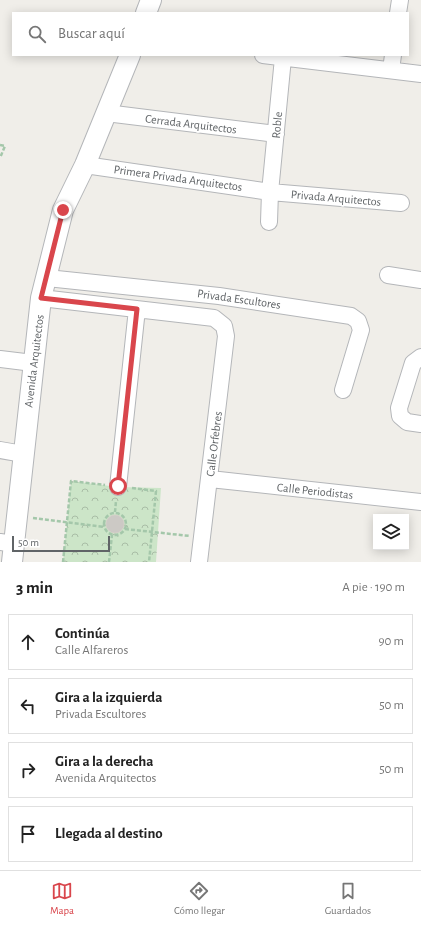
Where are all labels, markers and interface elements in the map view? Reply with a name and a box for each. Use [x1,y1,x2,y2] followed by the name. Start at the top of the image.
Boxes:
[12,12,409,56] search box
[26,23,48,45] icon: search
[58,26,125,41] text: Buscar aquí
[270,111,284,139] street label: Roble
[145,112,237,136] street label: Cerrada Arquitectos
[113,163,243,193] street label: Primera Privada Arquitectos
[290,188,382,208] street label: Privada Arquitectos
[54,201,72,219] route end
[196,287,282,311] street label: Privada Escultores
[22,314,46,408] street label: Avenida Arquitectos
[204,411,224,477] street label: Calle Orfebres
[109,477,127,495] route start
[276,481,354,501] street label: Calle Periodistas
[373,514,409,550] map controls
[373,514,409,550] button: layers
[12,534,110,553] scale bar
[18,537,39,548] text: 50 m
[16,579,53,596] text: 3 min
[342,581,405,594] text: A pie · 190 m
[55,626,110,641] text: Continúa
[17,631,39,653] icon: ahead
[378,635,404,648] text: 90 m
[55,644,128,657] text: Calle Alfareros
[55,690,162,705] text: Gira a la izquierda
[17,695,39,717] icon: left
[379,699,404,712] text: 50 m
[55,708,146,721] text: Privada Escultores
[55,754,154,769] text: Gira a la derecha
[17,759,39,781] icon: right
[379,763,404,776] text: 50 m
[55,772,156,785] text: Avenida Arquitectos
[17,823,39,845] icon: arrive
[55,826,163,841] text: Llegada al destino
[50,880,74,917] tab: Mapa
[174,880,225,917] tab: Cómo llegar
[325,880,371,917] tab: Guardados

